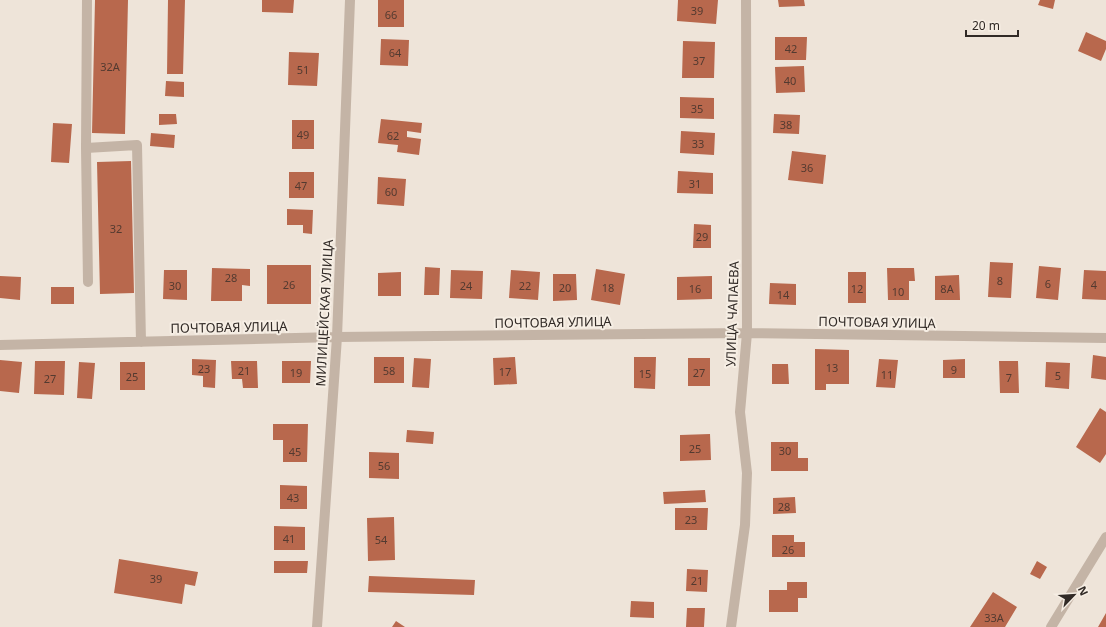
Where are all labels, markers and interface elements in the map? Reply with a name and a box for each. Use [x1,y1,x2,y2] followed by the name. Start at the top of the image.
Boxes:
[691,3,703,18] house number: 39
[385,7,397,22] house number: 66
[966,12,1018,38] scale bar
[972,17,1000,34] text: 20 m
[785,41,797,56] house number: 42
[389,45,402,60] house number: 64
[693,53,705,68] house number: 37
[100,59,121,74] house number: 32А
[297,62,309,77] house number: 51
[784,73,796,88] house number: 40
[691,101,703,116] house number: 35
[780,117,792,132] house number: 38
[297,127,309,142] house number: 49
[387,128,399,143] house number: 62
[692,136,704,151] house number: 33
[801,160,813,175] house number: 36
[689,176,701,191] house number: 31
[295,178,307,193] house number: 47
[385,184,397,199] house number: 60
[110,221,122,236] house number: 32
[696,229,708,244] house number: 29
[311,238,337,387] street label: МИЛИЦЕЙСКАЯ УЛИЦА
[721,260,743,367] street label: УЛИЦА ЧАПАЕВА
[225,270,237,285] house number: 28
[997,273,1003,288] house number: 8
[1045,276,1051,291] house number: 6
[283,277,295,292] house number: 26
[1091,277,1098,292] house number: 4
[169,278,181,293] house number: 30
[460,278,473,293] house number: 24
[519,278,531,293] house number: 22
[559,280,571,295] house number: 20
[602,280,614,295] house number: 18
[689,281,701,296] house number: 16
[851,281,863,296] house number: 12
[940,281,955,296] house number: 8А
[892,284,904,299] house number: 10
[777,287,790,302] house number: 14
[494,312,612,332] street label: ПОЧТОВАЯ УЛИЦА
[818,312,936,332] street label: ПОЧТОВАЯ УЛИЦА
[170,317,288,337] street label: ПОЧТОВАЯ УЛИЦА
[826,360,838,375] house number: 13
[198,361,210,376] house number: 23
[951,362,957,377] house number: 9
[238,363,250,378] house number: 21
[383,363,395,378] house number: 58
[499,364,511,379] house number: 17
[290,365,302,380] house number: 19
[693,365,705,380] house number: 27
[639,366,651,381] house number: 15
[881,367,893,382] house number: 11
[1055,368,1061,383] house number: 5
[126,369,138,384] house number: 25
[1006,370,1012,385] house number: 7
[44,371,56,386] house number: 27
[689,441,701,456] house number: 25
[779,443,791,458] house number: 30
[289,444,301,459] house number: 45
[378,458,390,473] house number: 56
[287,490,299,505] house number: 43
[778,499,790,514] house number: 28
[685,512,697,527] house number: 23
[283,531,295,546] house number: 41
[375,532,388,547] house number: 54
[782,542,794,557] house number: 26
[150,571,162,586] house number: 39
[691,573,703,588] house number: 21
[1054,575,1094,615] north arrow
[1075,583,1092,598] text: N
[984,610,1005,625] house number: 33А

